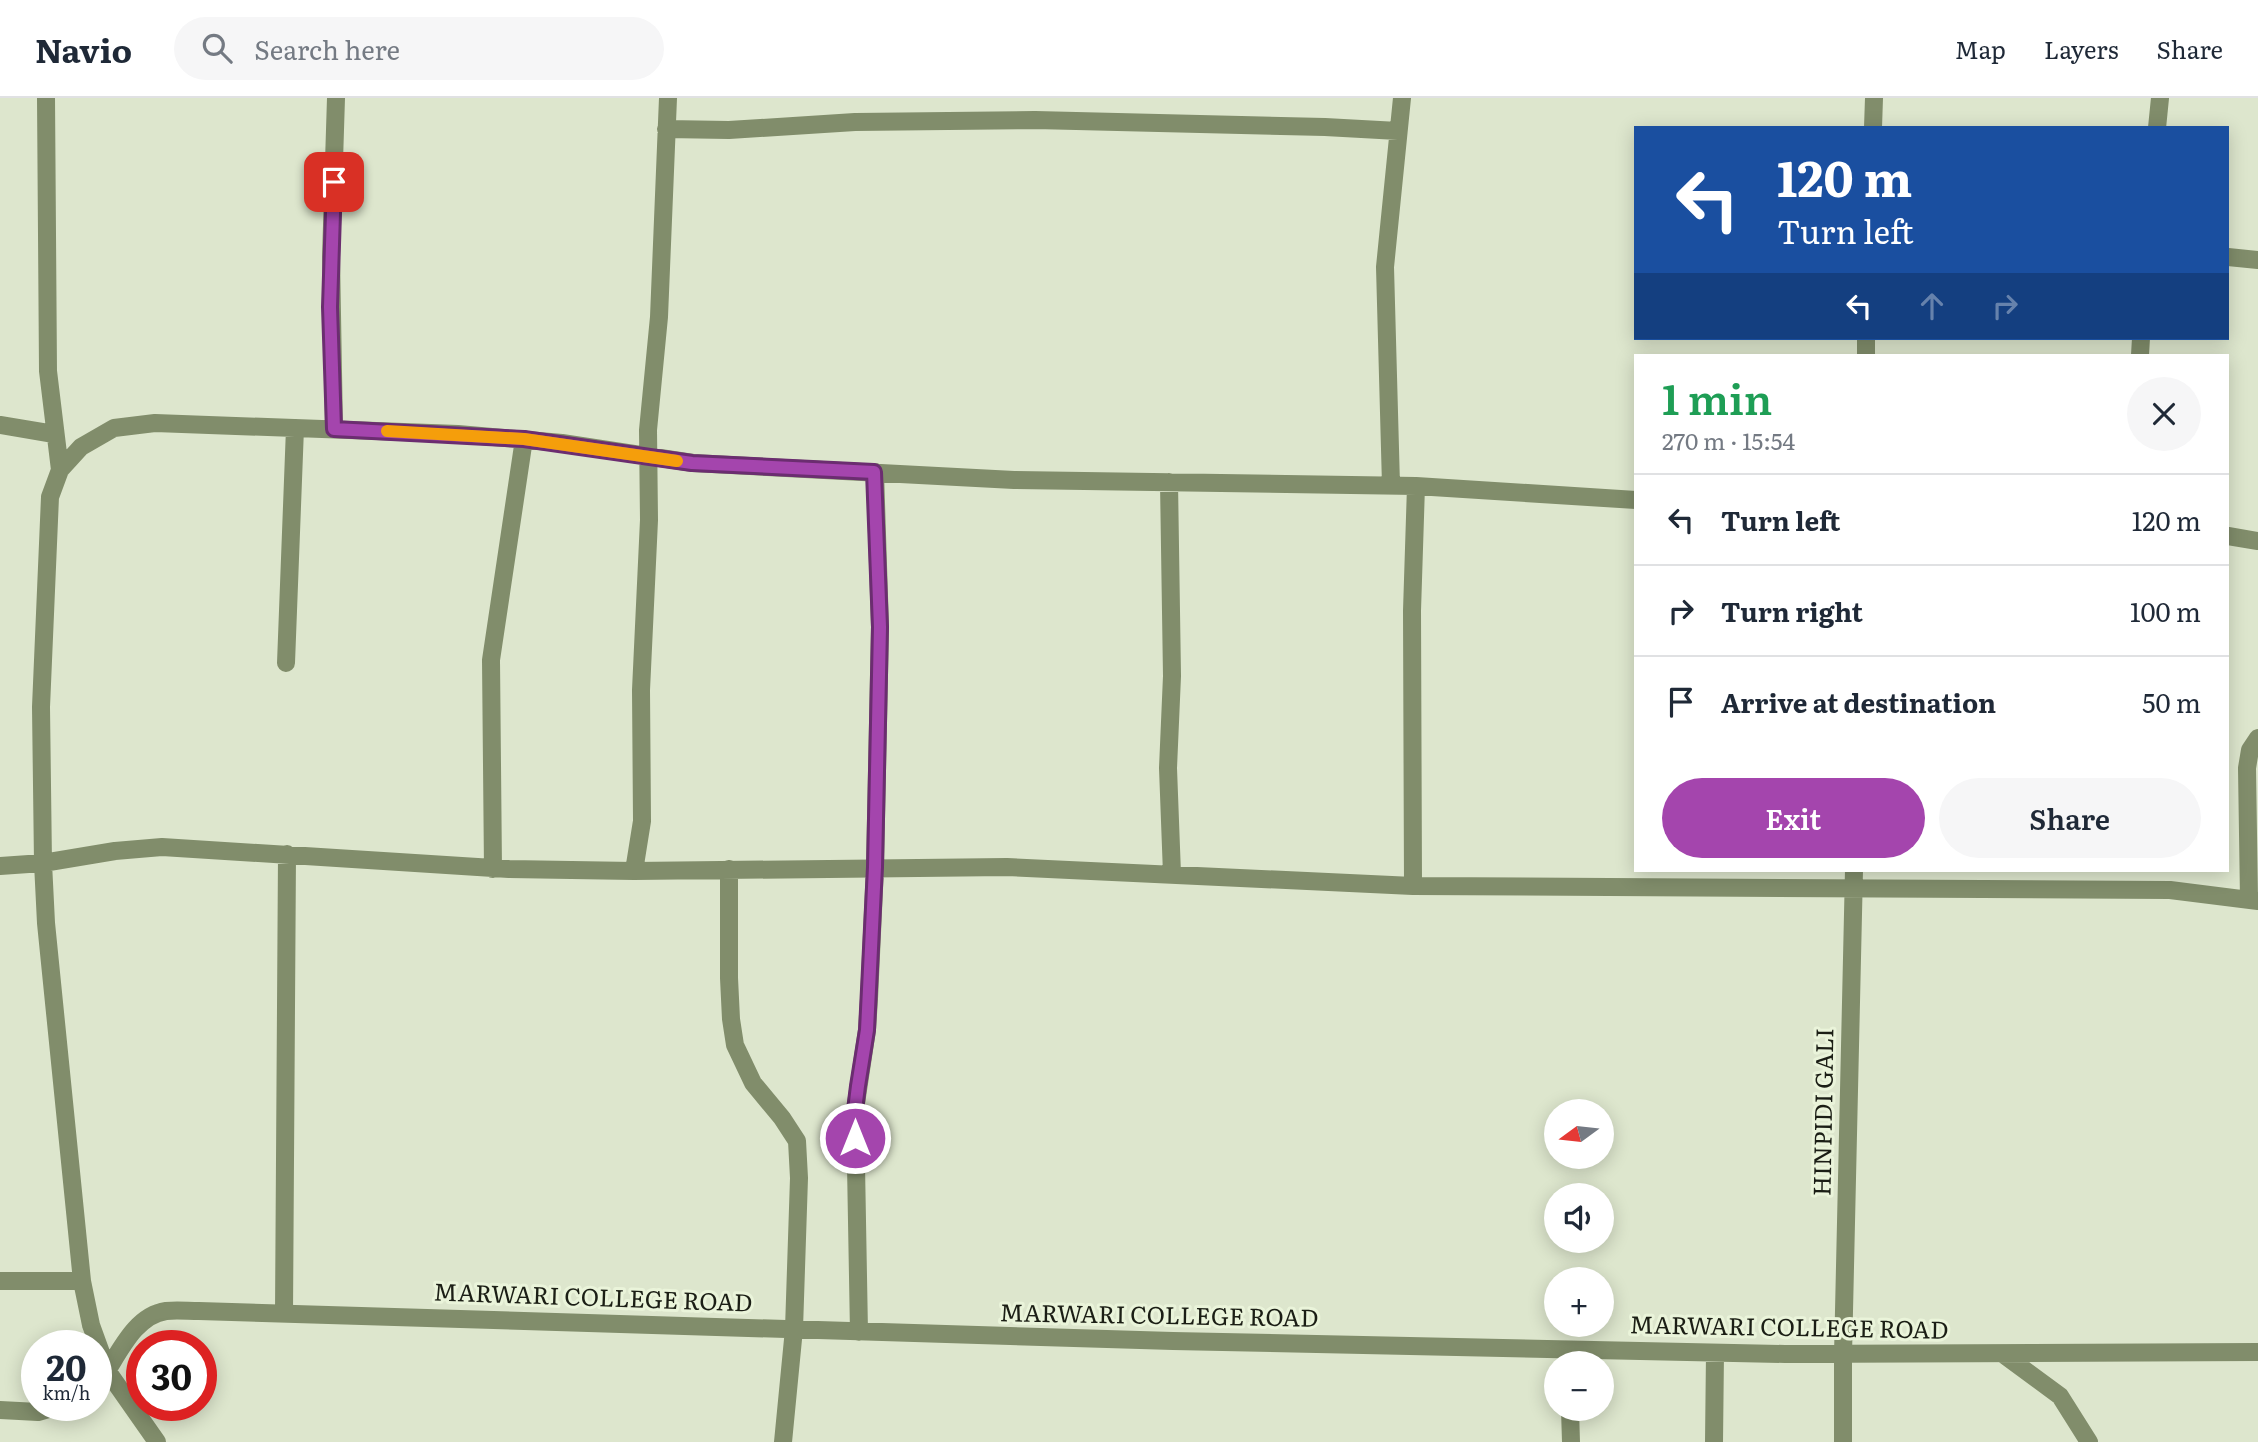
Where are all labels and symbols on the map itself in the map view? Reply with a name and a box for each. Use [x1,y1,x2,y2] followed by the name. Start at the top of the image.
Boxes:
[304,152,364,212] pin
[1803,1028,1840,1196] street label: HINPIDI GALI
[1544,1099,1614,1169] north arrow
[818,1101,892,1175] position arrow
[433,1272,753,1319] street label: MARWARI COLLEGE ROAD
[999,1293,1319,1334] street label: MARWARI COLLEGE ROAD
[1629,1305,1949,1346] street label: MARWARI COLLEGE ROAD
[126,1330,217,1421] speed limit sign: 30

